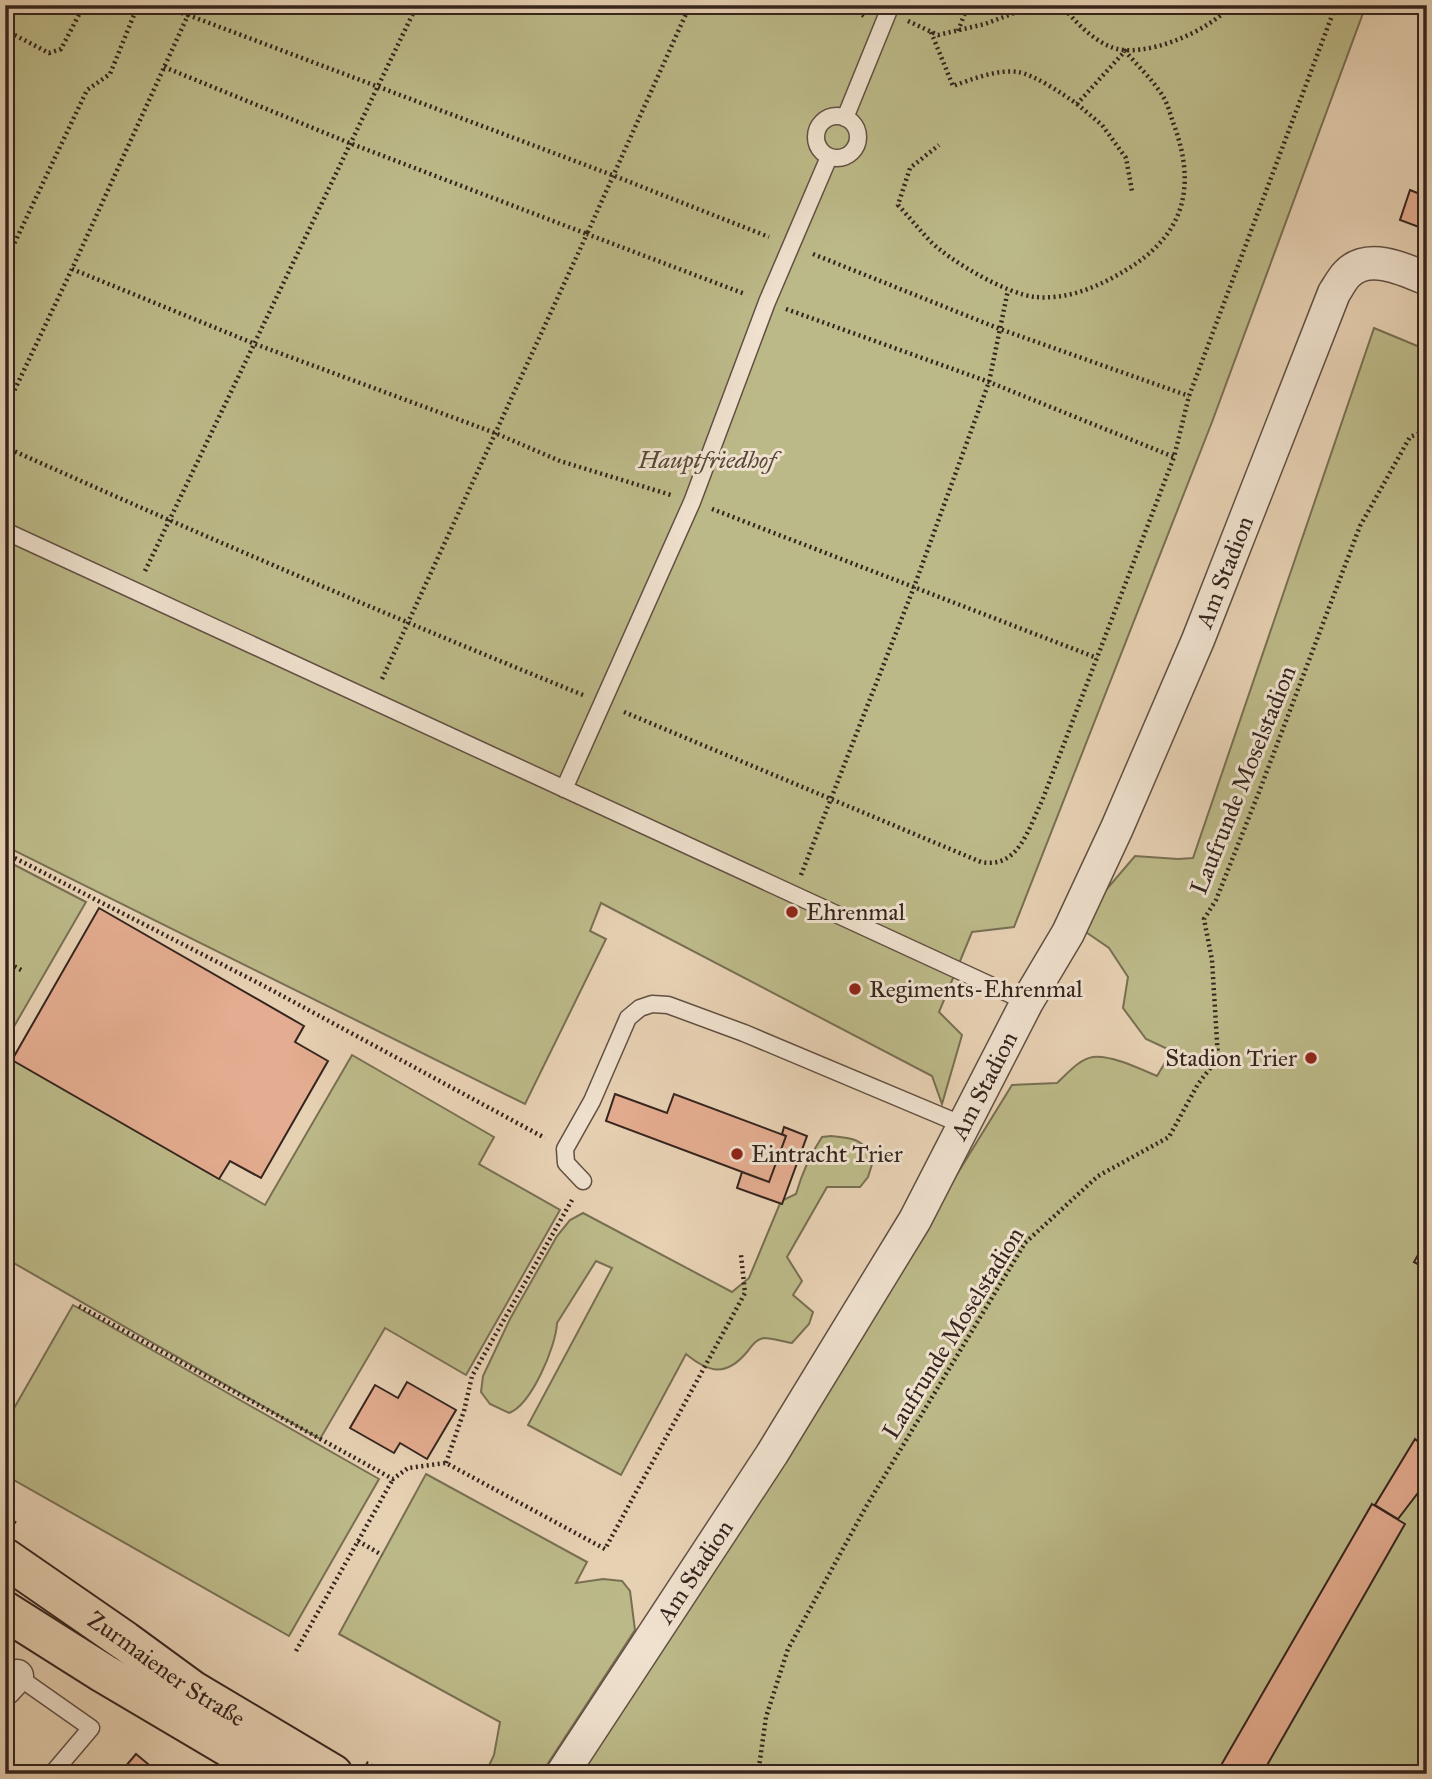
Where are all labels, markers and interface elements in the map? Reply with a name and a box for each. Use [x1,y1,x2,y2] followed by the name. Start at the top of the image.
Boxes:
[637,445,782,475] park label: Hauptfriedhof
[1189,512,1260,633] street label: Am Stadion
[1183,661,1303,899] street label: Laufrunde Moselstadion
[806,897,906,927] place label: Ehrenmal
[784,904,800,920] marker: Ehrenmal
[869,974,1083,1004] place label: Regiments-Ehrenmal
[847,981,863,997] marker: Regiments-Ehrenmal
[943,1026,1024,1146] street label: Am Stadion
[1165,1043,1297,1073] place label: Stadion Trier
[1303,1050,1319,1066] marker: Stadion Trier
[751,1139,903,1169] place label: Eintracht Trier
[729,1146,745,1162] marker: Eintracht Trier
[876,1222,1030,1444] street label: Laufrunde Moselstadion
[649,1514,740,1630] street label: Am Stadion
[82,1605,251,1733] street label: Zurmaiener Straße

